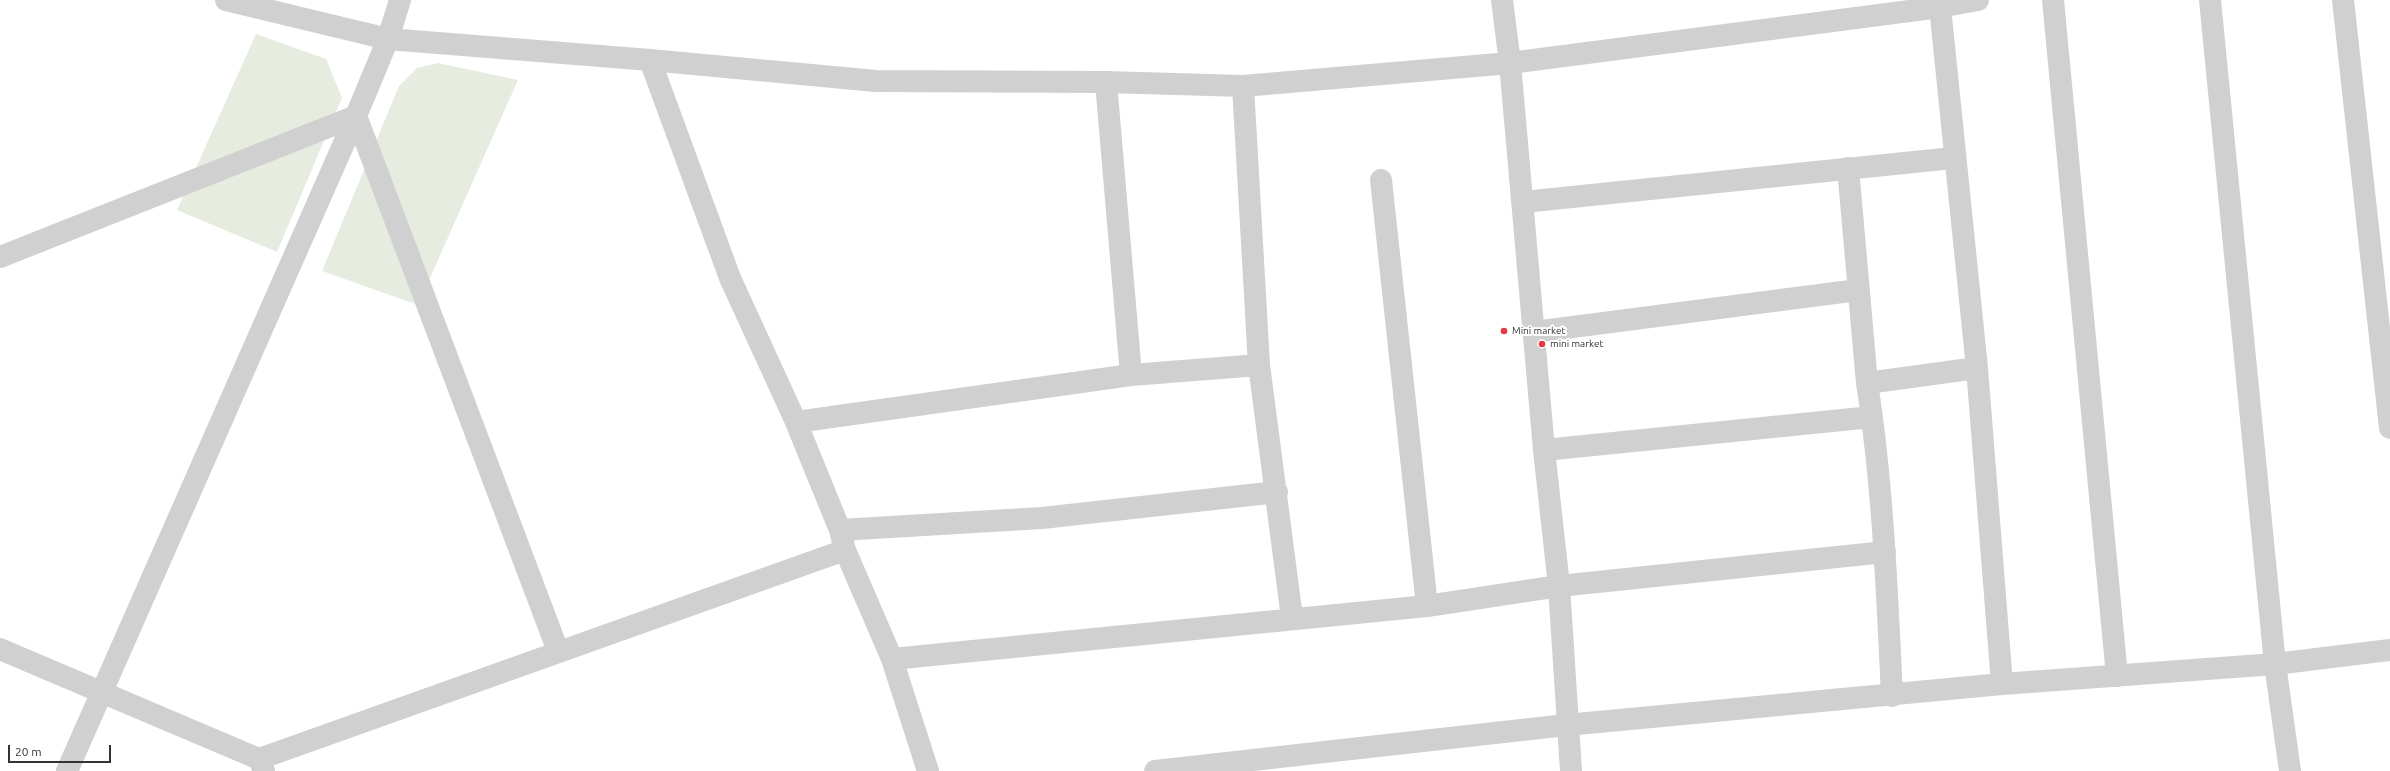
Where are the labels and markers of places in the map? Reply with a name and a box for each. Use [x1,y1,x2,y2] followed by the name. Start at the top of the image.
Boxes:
[1512,325,1565,337] place label: Mini market
[1499,326,1509,336] marker: Mini market
[1550,338,1603,350] place label: mini market
[1537,339,1547,349] marker: mini market

